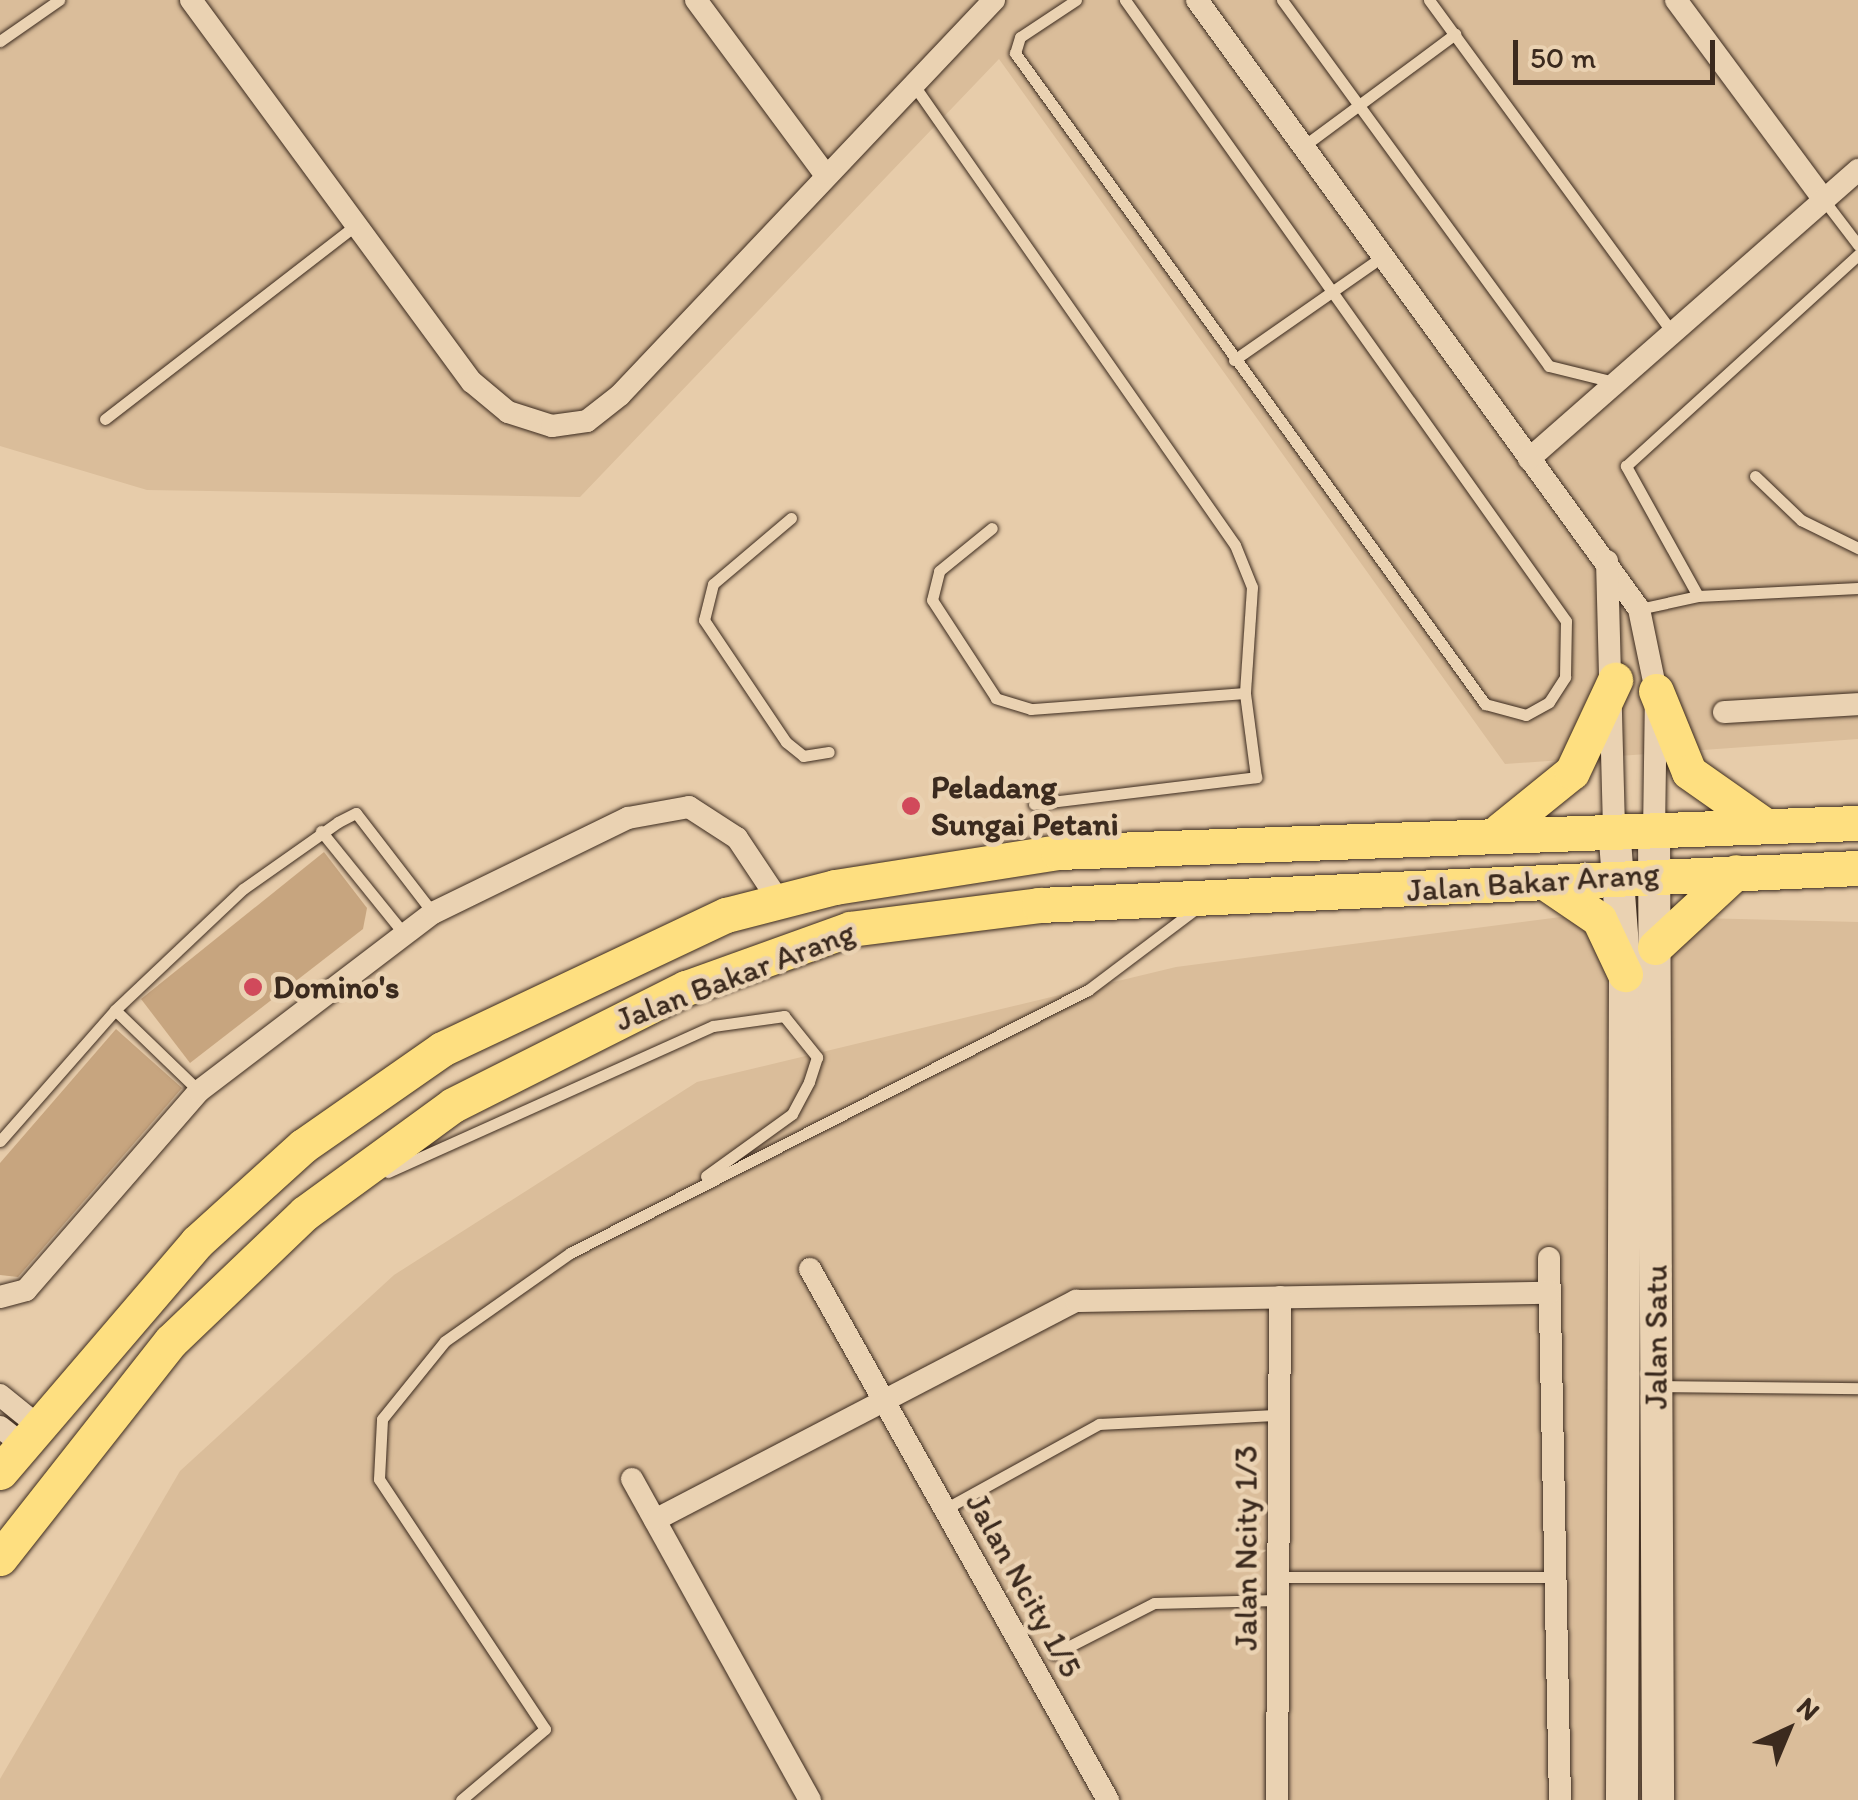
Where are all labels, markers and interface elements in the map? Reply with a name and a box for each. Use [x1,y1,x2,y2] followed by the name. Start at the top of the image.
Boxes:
[1518,20,1720,82] scale bar
[1530,39,1596,76] text: 50 m
[931,769,1118,844] place label: Peladang Sungai Petani
[900,795,922,817] marker: Peladang Sungai Petani
[1406,854,1660,910] street label: Jalan Bakar Arang
[610,913,860,1039] street label: Jalan Bakar Arang
[273,968,399,1006] place label: Domino's
[242,976,264,998] marker: Domino's
[1637,1265,1675,1409] street label: Jalan Satu
[1227,1445,1265,1651] street label: Jalan Ncity 1/3
[958,1486,1090,1684] street label: Jalan Ncity 1/5
[1738,1680,1838,1780] north arrow
[1790,1690,1827,1727] text: N

